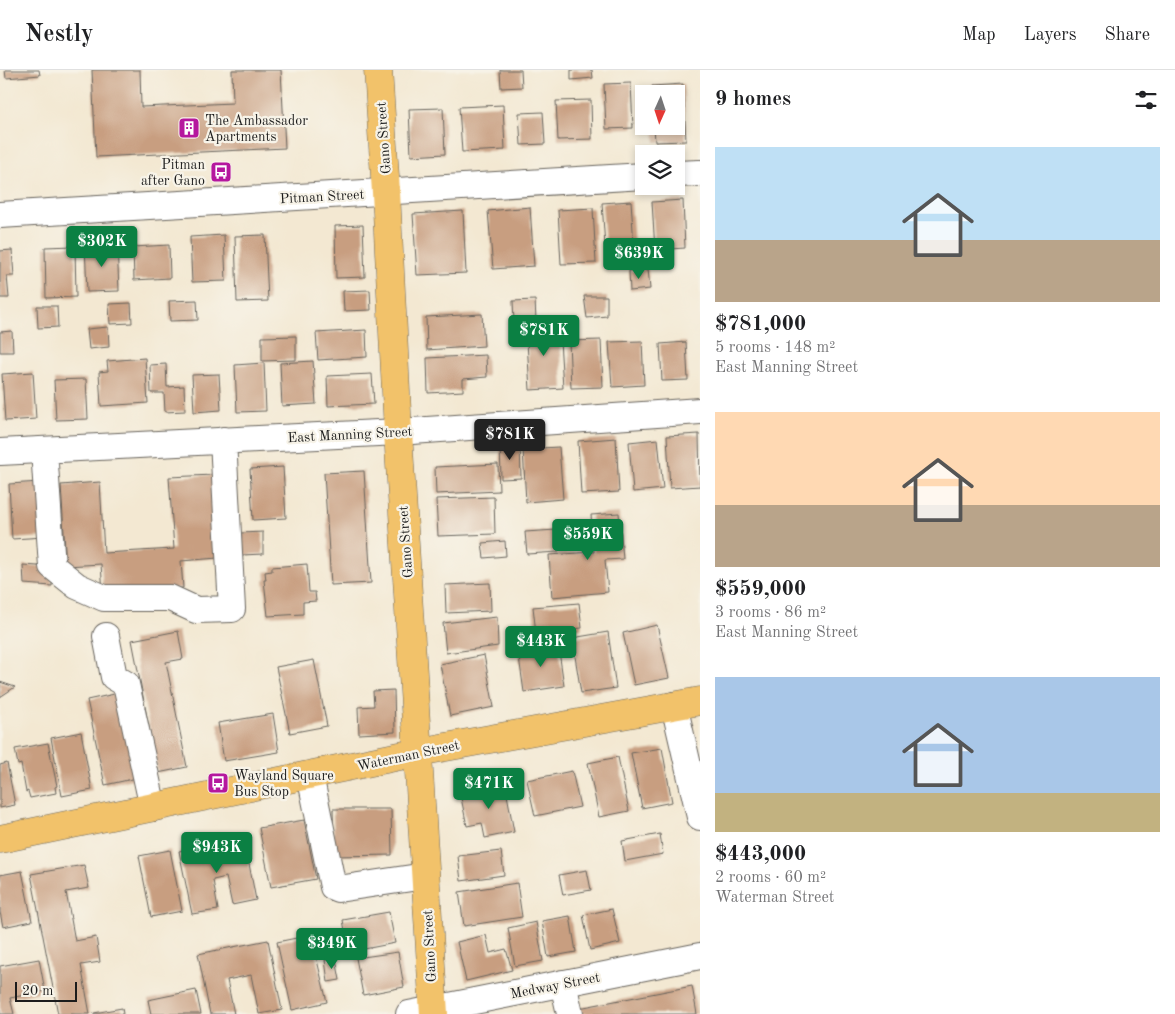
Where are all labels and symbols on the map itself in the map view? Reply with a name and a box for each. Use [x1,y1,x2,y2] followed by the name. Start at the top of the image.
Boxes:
[635,85,685,135] north arrow
[374,101,394,175] street label: Gano Street
[205,114,308,144] place label: The Ambassador Apartments
[177,116,201,140] building icon: The Ambassador Apartments
[141,158,205,188] place label: Pitman after Gano
[209,160,233,184] bus stop icon: Pitman after Gano
[279,188,365,206] street label: Pitman Street
[67,226,137,268] pin: $302K
[604,238,674,280] pin: $639K
[509,314,579,357] pin: $781K
[475,418,545,461] pin: $781K
[287,425,413,445] street label: East Manning Street
[396,505,416,579] street label: Gano Street
[553,518,623,561] pin: $559K
[506,626,576,668] pin: $443K
[356,738,461,774] street label: Waterman Street
[454,768,524,810] pin: $471K
[234,769,334,799] place label: Wayland Square Bus Stop
[206,771,230,795] bus stop icon: Wayland Square Bus Stop
[182,832,252,874] pin: $943K
[421,909,439,983] street label: Gano Street
[297,928,367,970] pin: $349K
[509,970,601,1002] street label: Medway Street
[15,979,78,1002] scale bar

